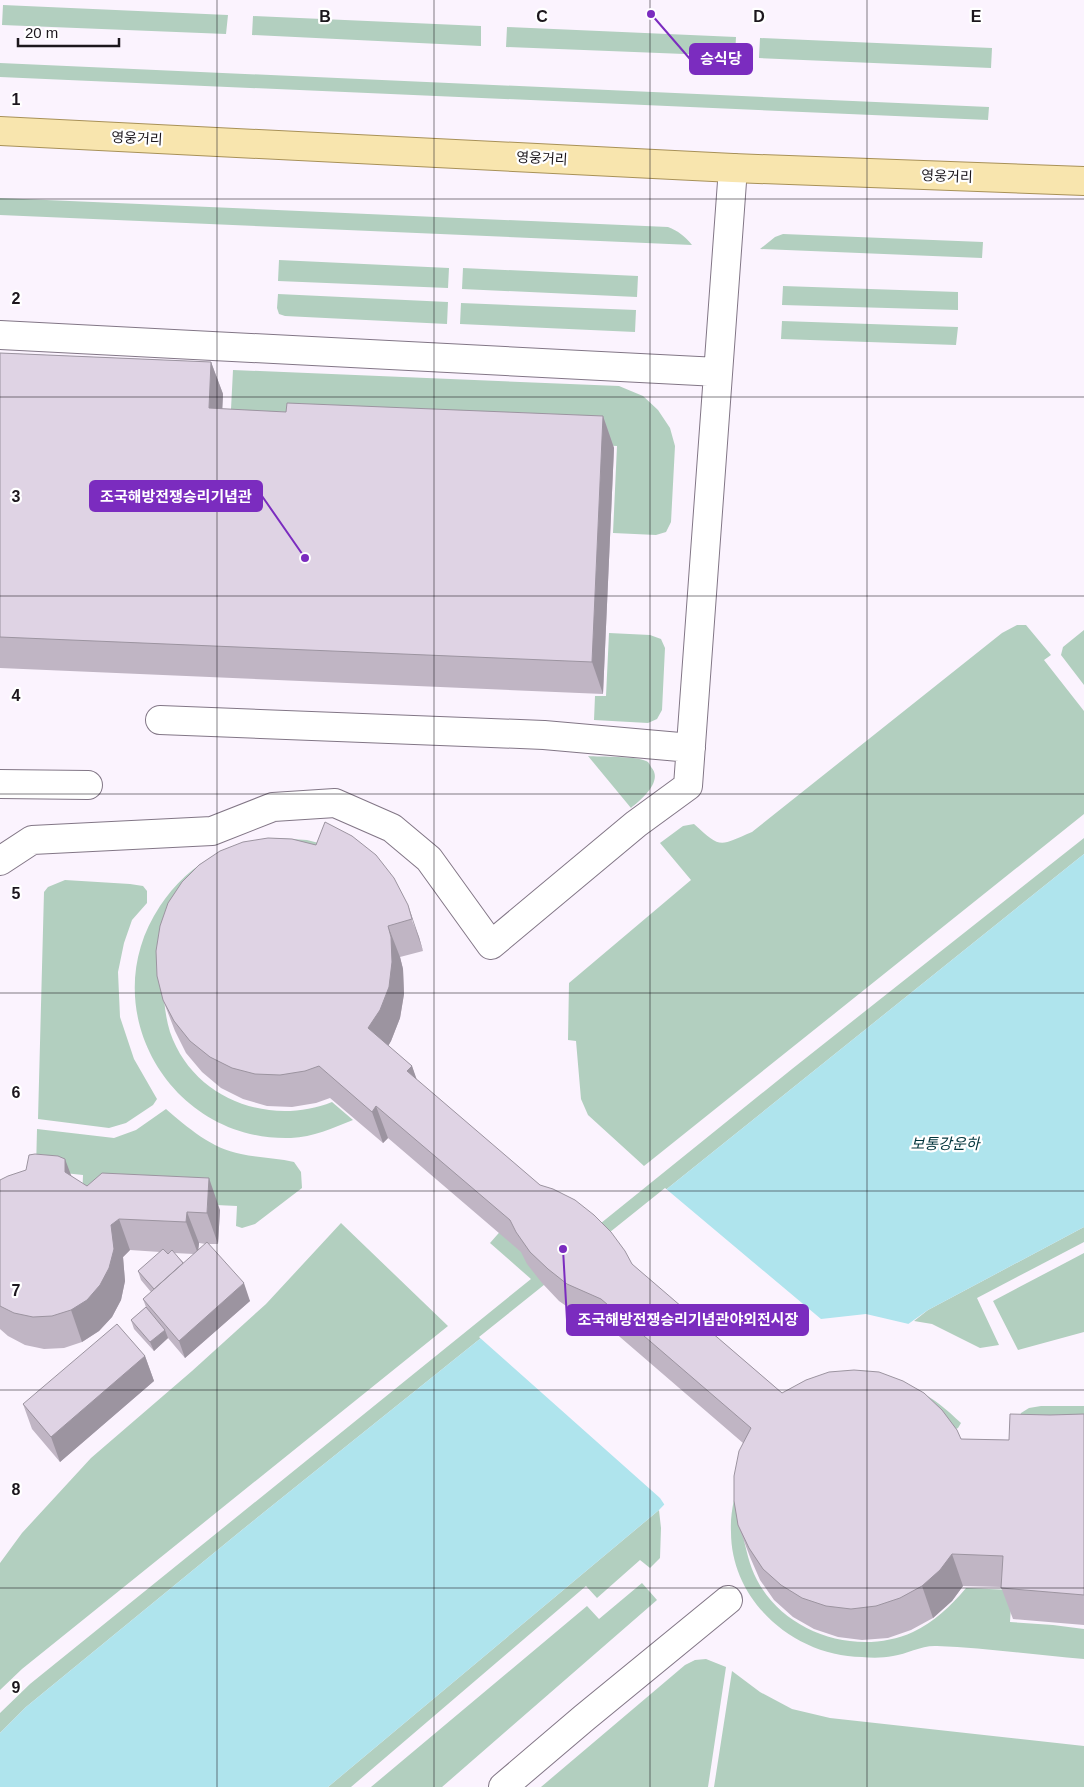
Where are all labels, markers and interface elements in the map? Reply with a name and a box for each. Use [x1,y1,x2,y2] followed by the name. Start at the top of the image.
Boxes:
[319,8,331,25] text: B
[536,8,548,25] text: C
[753,8,765,25] text: D
[971,8,982,25] text: E
[18,15,119,47] scale bar
[25,24,58,41] text: 20 m
[690,44,752,74] callout: 승식당
[700,50,742,67] text: 승식당
[12,91,21,108] text: 1
[111,129,163,147] street label: 영웅거리
[516,149,568,167] street label: 영웅거리
[921,167,973,185] street label: 영웅거리
[12,290,21,307] text: 2
[90,481,262,511] callout: 조국해방전쟁승리기념관
[12,488,21,505] text: 3
[100,488,252,505] text: 조국해방전쟁승리기념관
[12,687,21,704] text: 4
[12,885,21,902] text: 5
[12,1084,21,1101] text: 6
[910,1135,982,1152] water label: 보통강운하
[12,1282,21,1299] text: 7
[567,1305,808,1335] callout: 조국해방전쟁승리기념관야외전시장
[578,1311,799,1328] text: 조국해방전쟁승리기념관야외전시장
[12,1481,21,1498] text: 8
[12,1679,21,1696] text: 9

